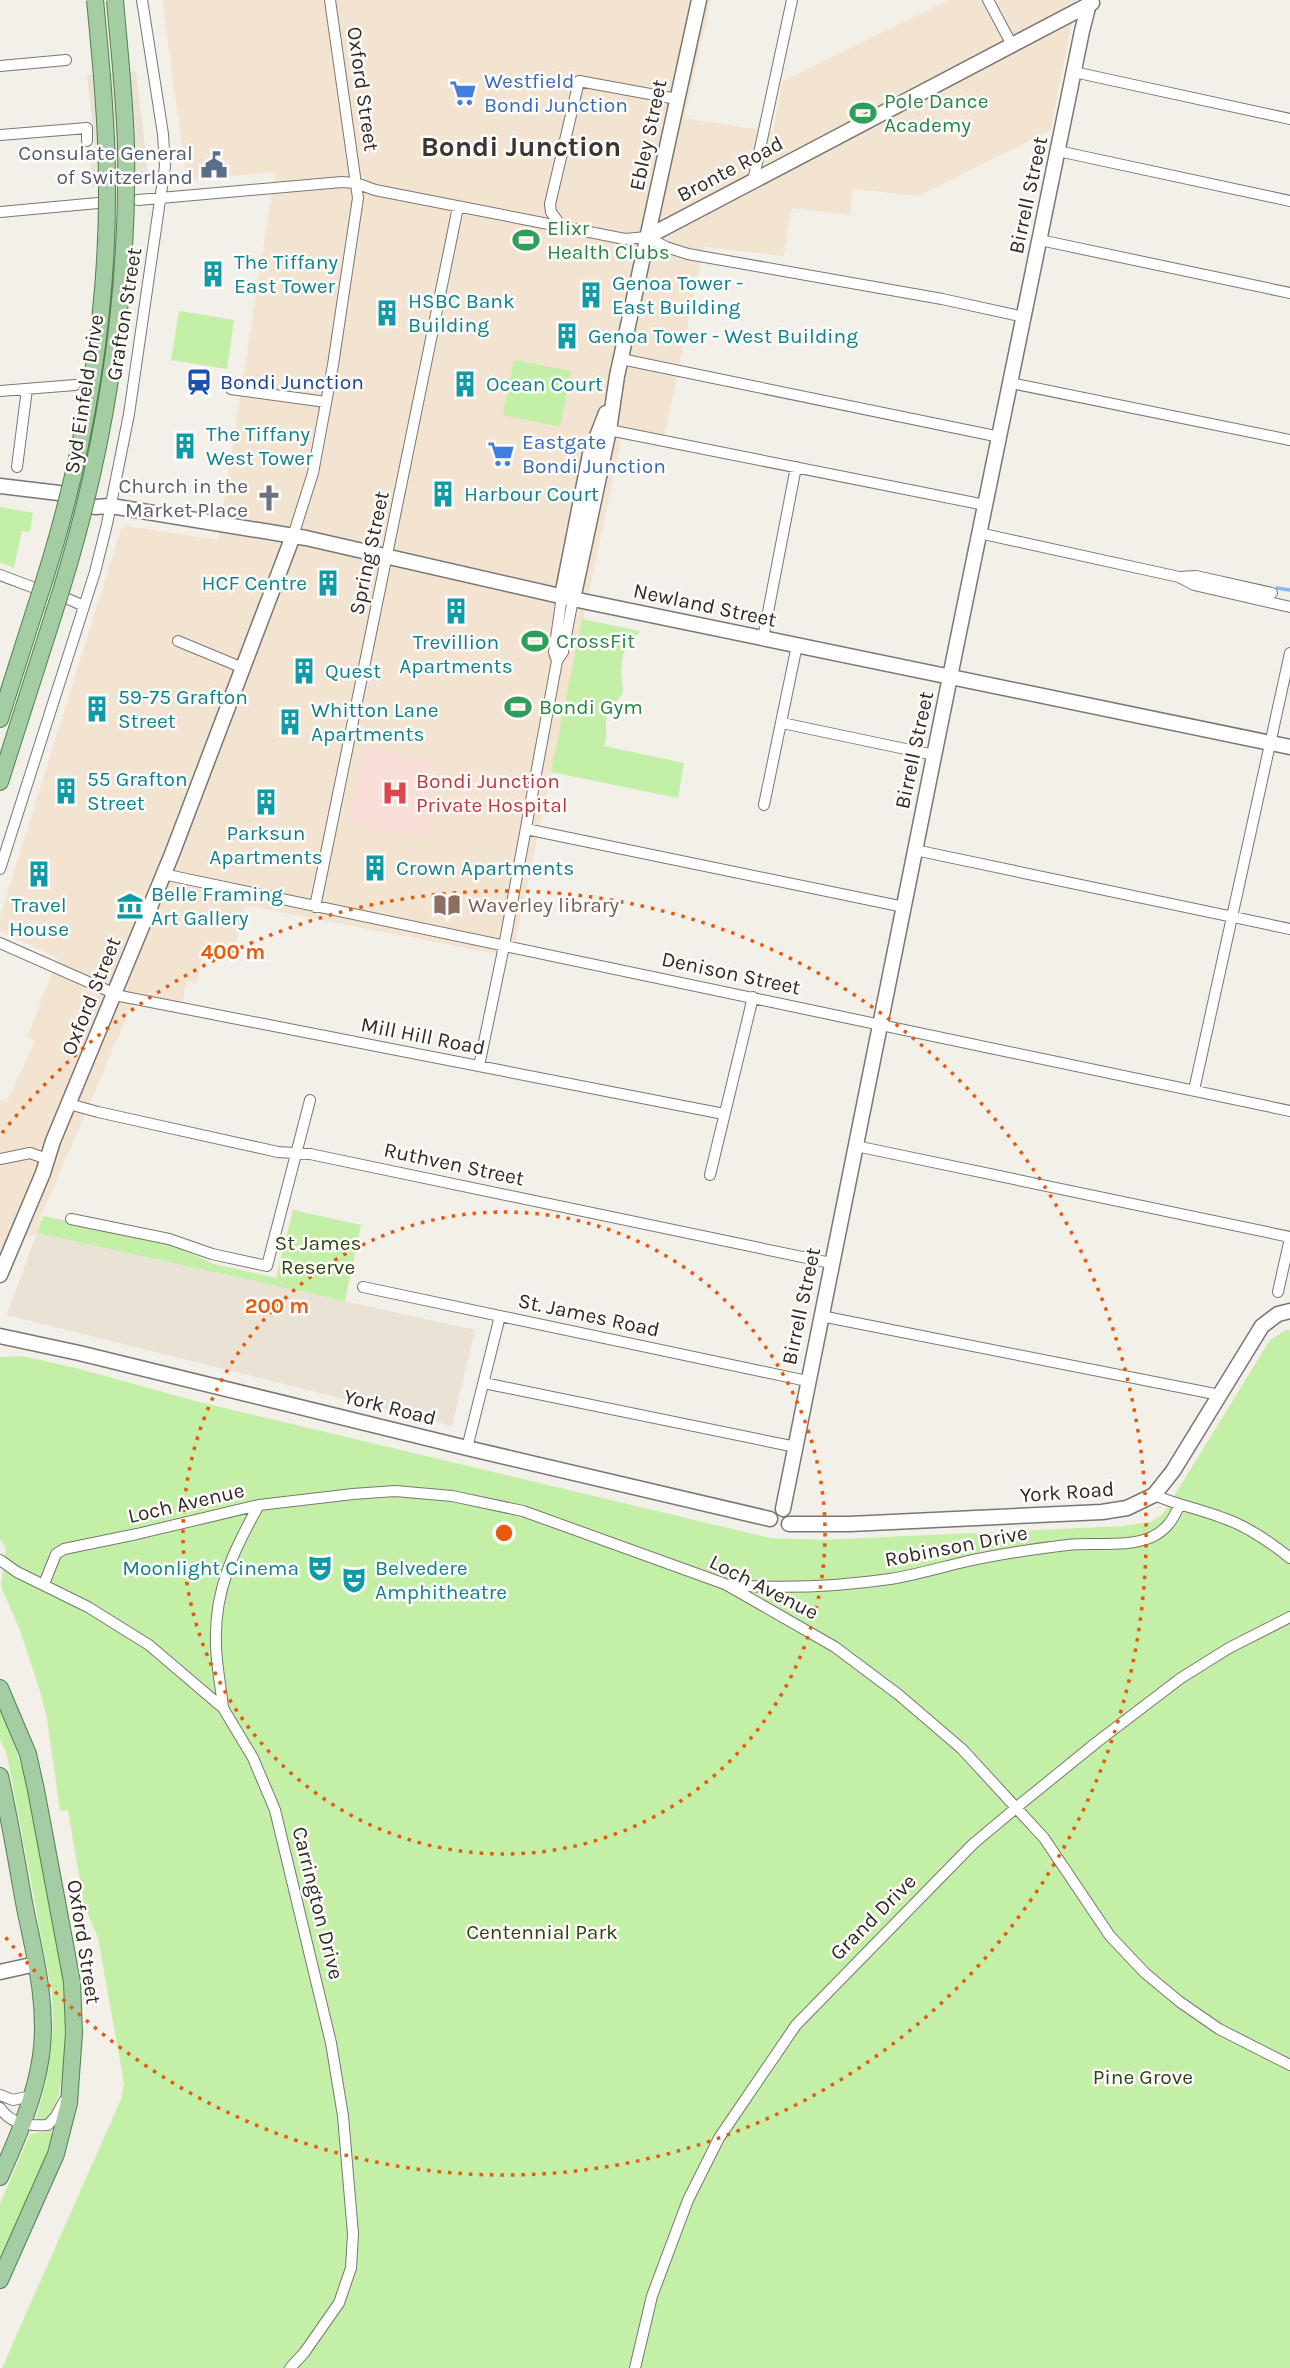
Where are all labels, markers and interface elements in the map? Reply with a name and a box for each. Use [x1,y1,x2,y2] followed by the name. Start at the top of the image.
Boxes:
[342,25,384,153] street label: Oxford Street
[484,69,628,117] place label: Westfield Bondi Junction
[624,77,672,193] street label: Ebley Street
[448,78,478,108] supermarket icon: Westfield Bondi Junction
[884,89,988,137] place label: Pole Dance Academy
[848,98,878,128] sports icon: Pole Dance Academy
[421,130,621,163] district label: Bondi Junction
[673,131,787,207] street label: Bronte Road
[1004,134,1052,256] street label: Birrell Street
[18,141,193,189] place label: Consulate General of Switzerland
[199,150,229,180] public building icon: Consulate General of Switzerland
[547,216,670,264] place label: Elixr Health Clubs
[511,225,541,255] sports icon: Elixr Health Clubs
[102,246,146,382] street label: Grafton Street
[234,250,338,298] place label: The Tiffany East Tower
[198,259,228,289] building icon: The Tiffany East Tower
[612,271,743,319] place label: Genoa Tower - East Building
[576,280,606,310] building icon: Genoa Tower - East Building
[408,289,515,337] place label: HSBC Bank Building
[372,298,402,328] building icon: HSBC Bank Building
[60,313,108,475] street label: Syd Einfeld Drive
[552,321,582,351] building icon: Genoa Tower - West Building
[588,324,858,348] place label: Genoa Tower - West Building
[184,367,214,397] station icon: Bondi Junction
[450,369,480,399] building icon: Ocean Court
[220,370,364,394] place label: Bondi Junction
[486,372,603,396] place label: Ocean Court
[206,422,313,470] place label: The Tiffany West Tower
[522,430,666,478] place label: Eastgate Bondi Junction
[170,431,200,461] building icon: The Tiffany West Tower
[486,439,516,469] supermarket icon: Eastgate Bondi Junction
[118,474,248,522] place label: Church in the Market Place
[428,479,458,509] building icon: Harbour Court
[464,482,599,506] place label: Harbour Court
[254,483,284,513] church icon: Church in the Market Place
[344,489,394,617] street label: Spring Street
[313,568,343,598] building icon: HCF Centre
[201,571,307,595] place label: HCF Centre
[631,578,779,632] street label: Newland Street
[441,596,471,626] building icon: Trevillion Apartments
[520,626,550,656] sports icon: CrossFit
[556,629,635,653] place label: CrossFit
[399,630,513,678] place label: Trevillion Apartments
[289,656,319,686] building icon: Quest
[325,659,381,683] place label: Quest
[118,685,248,733] place label: 59-75 Grafton Street
[890,689,938,811] street label: Birrell Street
[503,692,533,722] sports icon: Bondi Gym
[82,694,112,724] building icon: 59-75 Grafton Street
[539,695,643,719] place label: Bondi Gym
[311,698,438,746] place label: Whitton Lane Apartments
[275,707,305,737] building icon: Whitton Lane Apartments
[87,767,188,815] place label: 55 Grafton Street
[416,769,568,817] place label: Bondi Junction Private Hospital
[51,776,81,806] building icon: 55 Grafton Street
[380,778,410,808] hospital icon: Bondi Junction Private Hospital
[251,787,281,817] building icon: Parksun Apartments
[209,821,323,869] place label: Parksun Apartments
[360,853,390,883] building icon: Crown Apartments
[396,856,574,880] place label: Crown Apartments
[24,859,54,889] building icon: Travel House
[151,882,283,930] place label: Belle Framing Art Gallery
[432,890,462,920] library icon: Waverley library
[115,891,145,921] museum icon: Belle Framing Art Gallery
[9,893,69,941] place label: Travel House
[468,893,619,917] place label: Waverley library
[56,933,126,1059] street label: Oxford Street
[201,940,265,964] text: 400 m
[659,947,803,999] street label: Denison Street
[359,1012,487,1060] street label: Mill Hill Road
[382,1137,526,1191] street label: Ruthven Street
[274,1231,362,1279] park label: St James Reserve
[777,1245,825,1367] street label: Birrell Street
[516,1288,662,1342] street label: St. James Road
[245,1294,309,1318] text: 200 m
[341,1384,439,1430] street label: York Road
[1019,1477,1115,1507] street label: York Road
[125,1478,247,1528] street label: Loch Avenue
[883,1520,1029,1572] street label: Robinson Drive
[492,1521,516,1545] centre of rings
[706,1549,822,1625] street label: Loch Avenue
[305,1553,335,1583] theatre icon: Moonlight Cinema
[122,1556,299,1580] place label: Moonlight Cinema
[375,1556,507,1604] place label: Belvedere Amphitheatre
[339,1565,369,1595] theatre icon: Belvedere Amphitheatre
[287,1824,349,1982] street label: Carrington Drive
[825,1869,921,1965] street label: Grand Drive
[62,1878,106,2006] street label: Oxford Street
[466,1920,618,1944] park label: Centennial Park
[1093,2065,1193,2089] park label: Pine Grove

